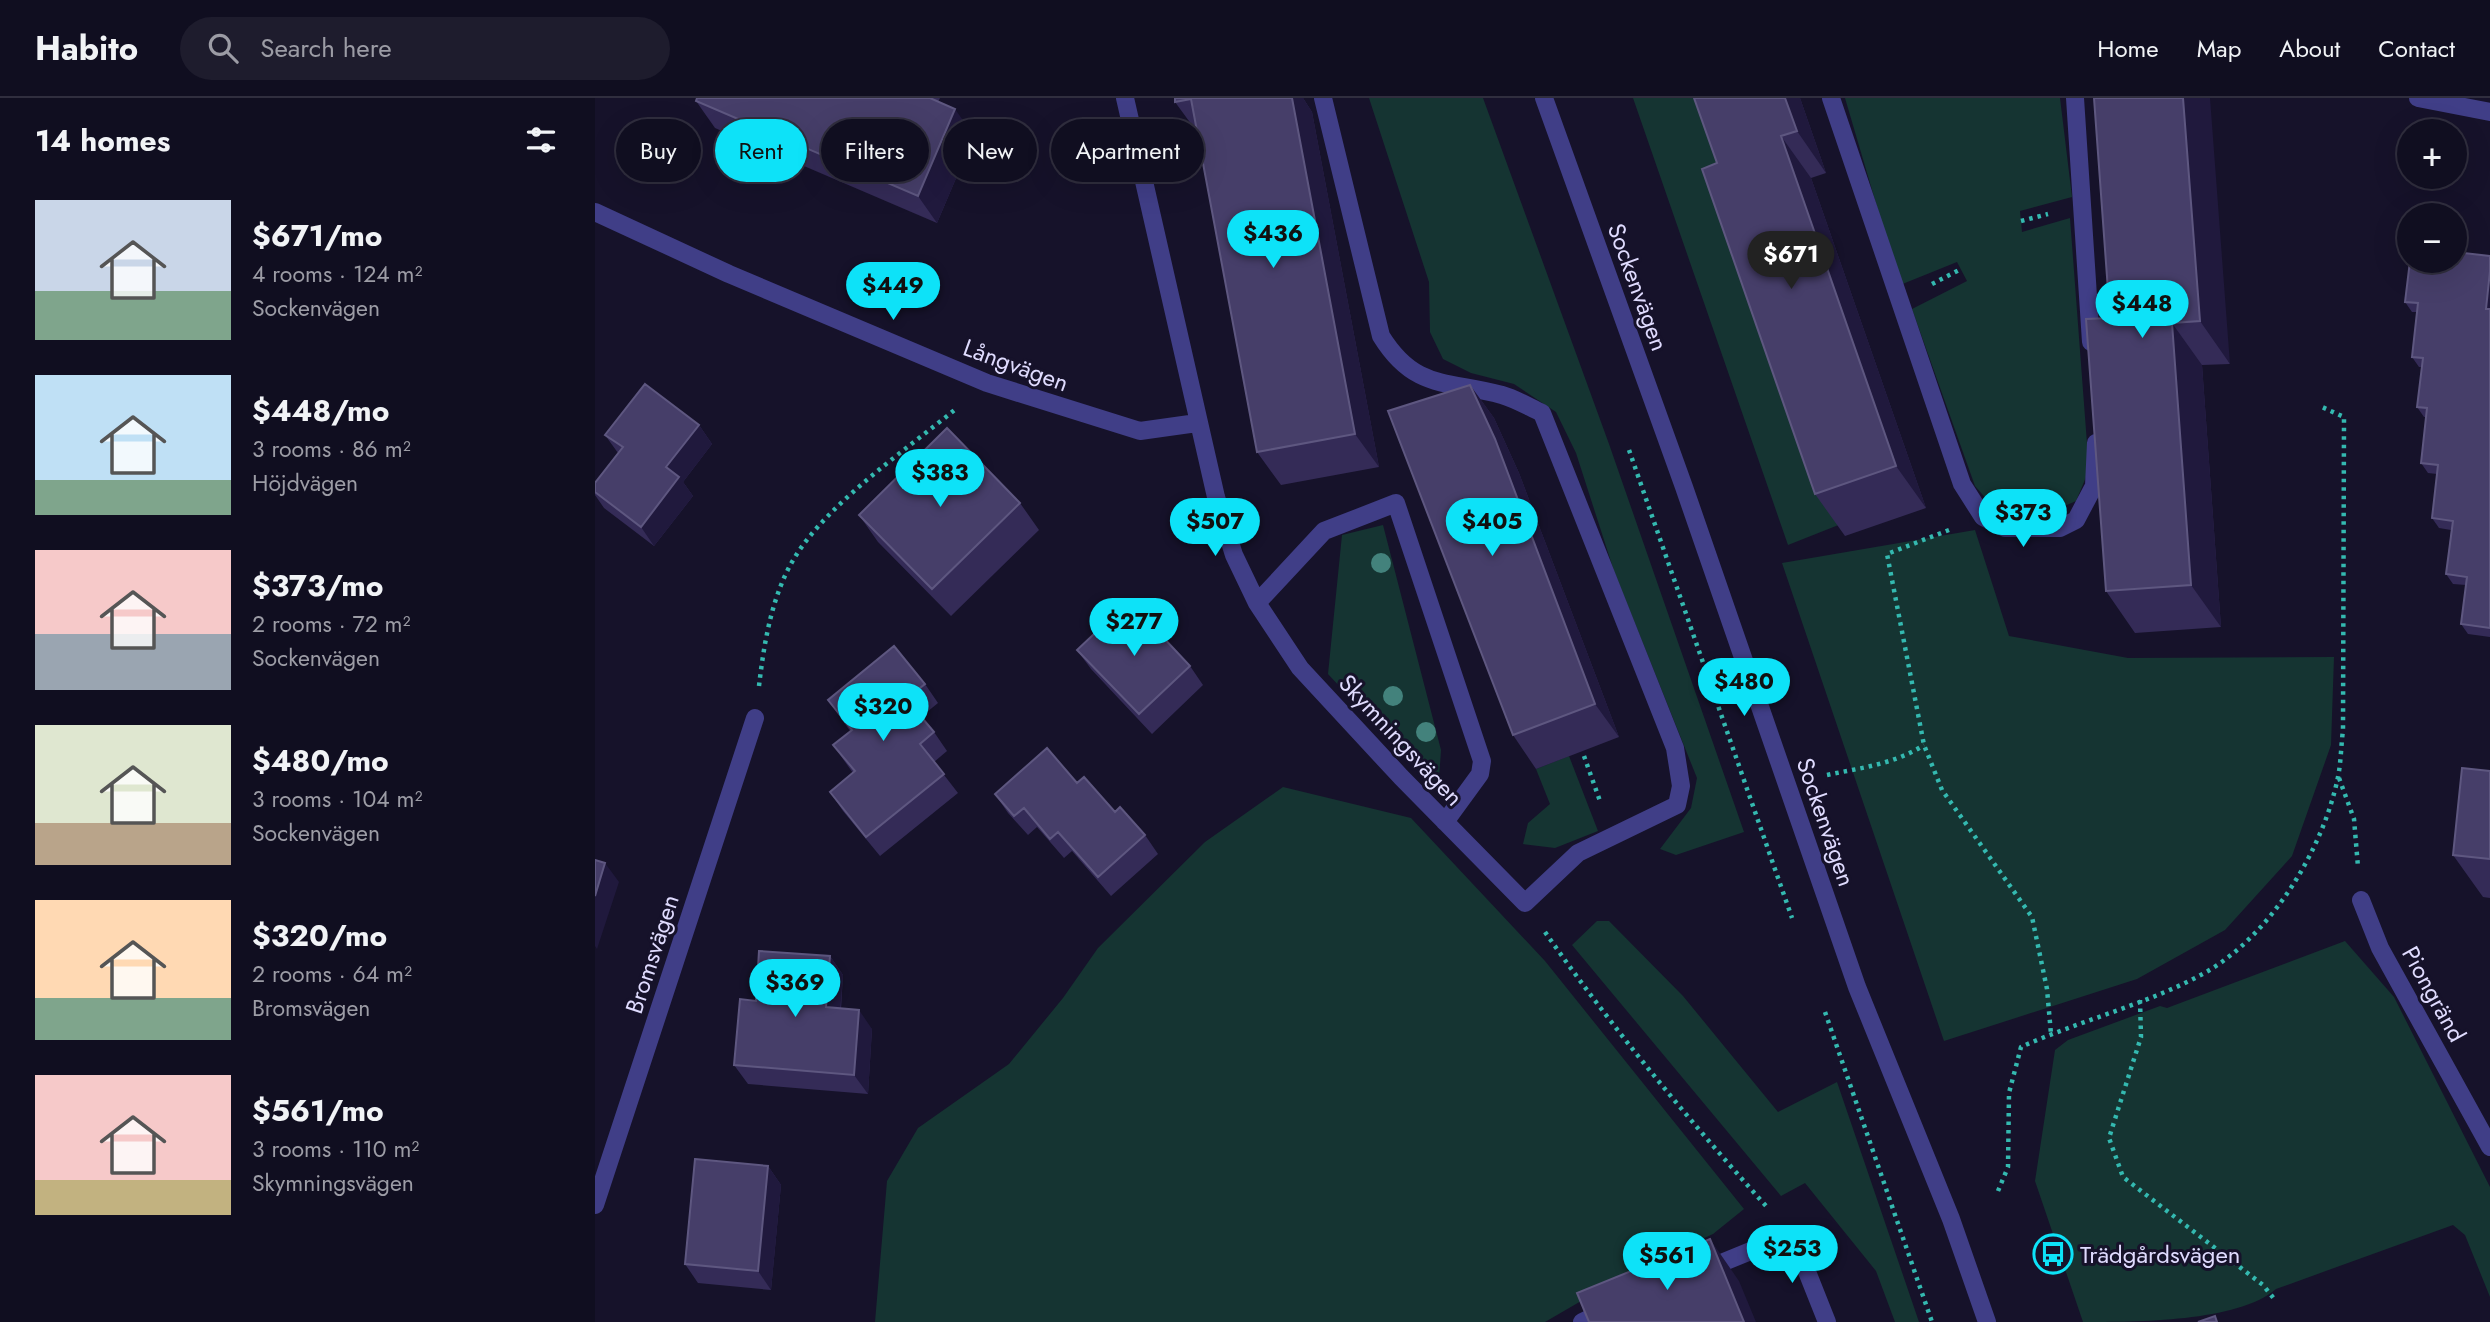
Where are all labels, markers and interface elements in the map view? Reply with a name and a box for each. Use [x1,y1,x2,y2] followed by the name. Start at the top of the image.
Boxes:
[180,17,670,80] search box
[35,25,138,72] text: Habito
[204,29,242,67] icon: search
[260,29,392,67] text: Search here
[2097,31,2159,66] text: Home
[2197,31,2241,66] text: Map
[2279,31,2340,66] text: About
[2378,31,2455,66] text: Contact
[35,119,170,162] text: 14 homes
[616,119,701,182] chip: Buy
[715,119,807,182] chip: Rent
[821,119,929,182] chip: Filters
[943,119,1037,182] chip: New
[1051,119,1204,182] chip: Apartment
[2397,119,2467,273] map controls
[2397,119,2467,189] button: +
[522,121,560,159] icon: filters
[2397,203,2467,273] button: −
[1232,211,1314,270] pin: $436
[252,214,383,257] text: $671/mo
[1243,216,1303,250] text: $436
[1599,218,1677,356] street label: Sockenvägen
[91,228,175,312] icon: home
[1750,232,1832,291] pin: $671
[1763,237,1819,271] text: $671
[252,257,423,291] text: 4 rooms · 124 m²
[852,262,934,322] pin: $449
[862,268,924,302] text: $449
[2101,280,2183,340] pin: $448
[2112,286,2172,320] text: $448
[252,291,380,325] text: Sockenvägen
[959,330,1073,400] street label: Långvägen
[252,389,389,432] text: $448/mo
[91,403,175,487] icon: home
[252,432,411,466] text: 3 rooms · 86 m²
[899,450,981,509] pin: $383
[911,455,969,489] text: $383
[252,466,358,500] text: Höjdvägen
[1982,490,2064,549] pin: $373
[1995,495,2051,529] text: $373
[1174,498,1256,558] pin: $507
[1451,498,1533,558] pin: $405
[1186,504,1244,538] text: $507
[1462,504,1522,538] text: $405
[252,564,384,607] text: $373/mo
[91,578,175,662] icon: home
[1093,598,1175,658] pin: $277
[1105,604,1163,638] text: $277
[252,607,411,641] text: 2 rooms · 72 m²
[252,641,380,675] text: Sockenvägen
[1703,658,1785,718] pin: $480
[1714,664,1774,698] text: $480
[1331,666,1471,814] street label: Skymningsvägen
[842,684,924,743] pin: $320
[854,689,912,723] text: $320
[252,739,389,782] text: $480/mo
[91,753,175,837] icon: home
[1788,753,1864,891] street label: Sockenvägen
[252,782,422,816] text: 3 rooms · 104 m²
[252,816,380,850] text: Sockenvägen
[616,890,688,1018] street label: Bromsvägen
[252,914,387,957] text: $320/mo
[91,928,175,1012] icon: home
[2393,940,2475,1048] street label: Piongränd
[252,957,412,991] text: 2 rooms · 64 m²
[754,960,836,1019] pin: $369
[765,965,825,999] text: $369
[252,991,370,1025] text: Bromsvägen
[252,1089,384,1132] text: $561/mo
[91,1103,175,1187] icon: home
[252,1132,419,1166] text: 3 rooms · 110 m²
[252,1166,414,1200] text: Skymningsvägen
[1751,1226,1833,1285] pin: $253
[1763,1231,1821,1265] text: $253
[1626,1232,1708,1292] pin: $561
[2032,1233,2074,1275] bus stop icon: Trädgårdsvägen
[2080,1237,2240,1272] place label: Trädgårdsvägen
[1639,1238,1695,1272] text: $561

